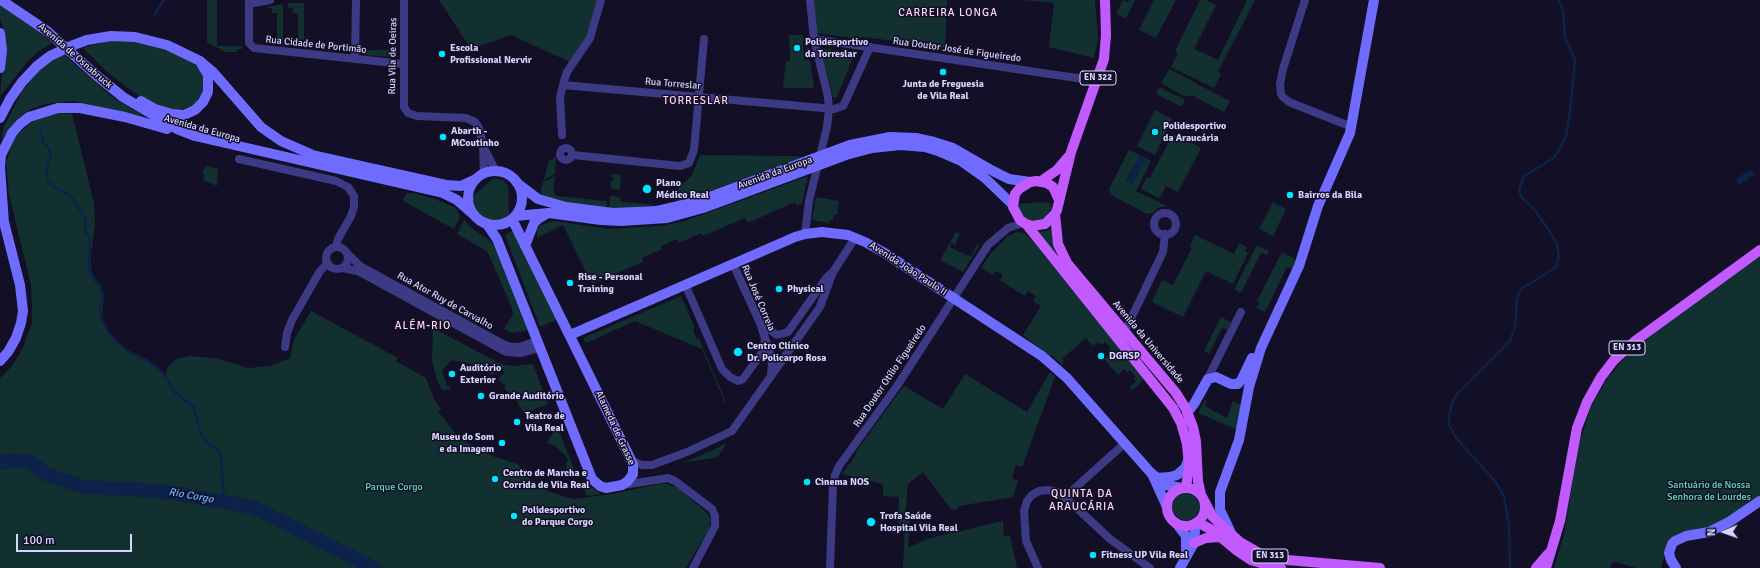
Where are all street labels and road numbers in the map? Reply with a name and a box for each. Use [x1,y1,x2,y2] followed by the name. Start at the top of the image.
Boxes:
[386,17,400,95] street label: Rua Vila de Oeiras
[36,21,114,91] street label: Avenida de Osnabruck
[265,34,367,56] street label: Rua Cidade de Portimão
[892,35,1022,65] street label: Rua Doutor José de Figueiredo
[1080,71,1116,85] road number: EN 322
[645,76,701,92] street label: Rua Torreslar
[162,112,242,146] street label: Avenida da Europa
[736,154,814,192] street label: Avenida da Europa
[867,239,949,299] street label: Avenida João Paulo II
[739,263,777,333] street label: Rua José Correia
[395,270,495,332] street label: Rua Ator Ruy de Carvalho
[1110,298,1186,386] street label: Avenida da Universidade
[851,322,929,430] street label: Rua Doutor Otílio Figueiredo
[1609,341,1645,355] road number: EN 313
[592,389,638,467] street label: Alameda de Grasse
[1252,549,1288,563] road number: EN 313

